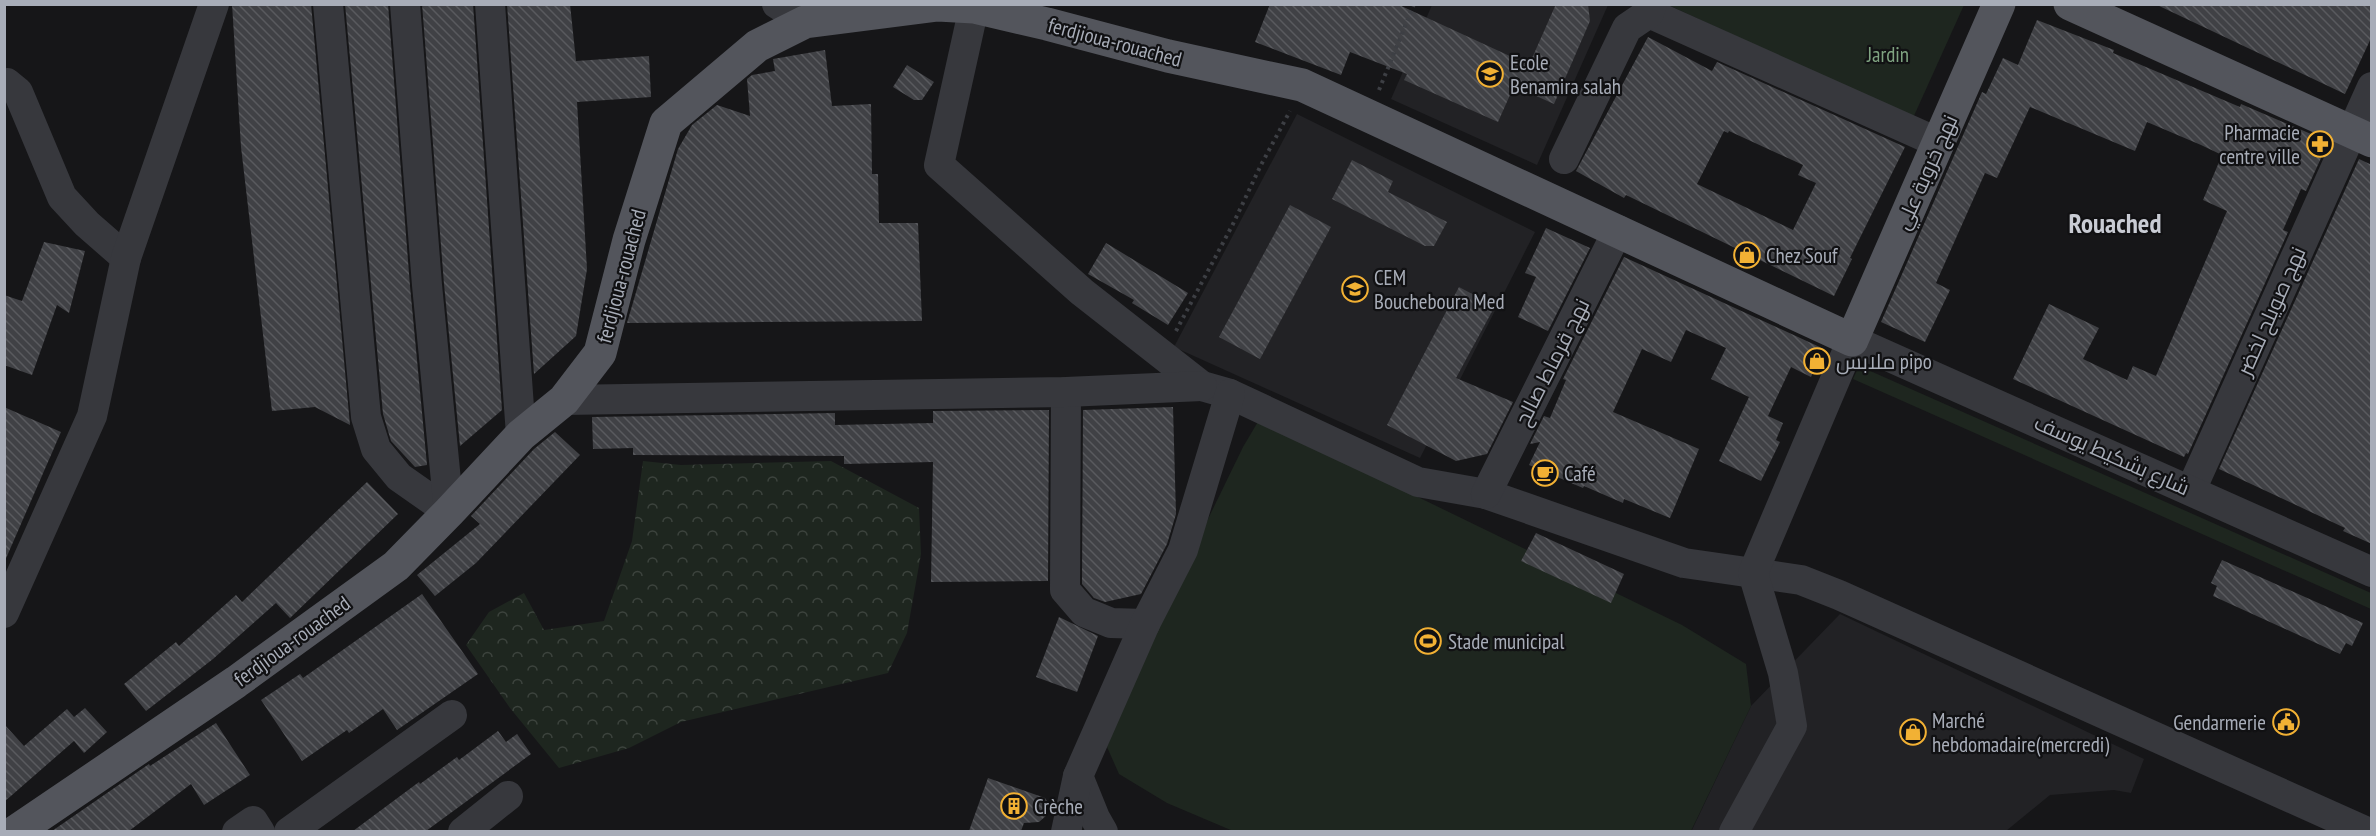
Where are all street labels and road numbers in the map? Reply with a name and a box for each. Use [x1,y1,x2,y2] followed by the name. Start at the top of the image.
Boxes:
[1045,11,1185,73] street label: ferdjioua-rouached
[1889,110,1966,235] street label: نهج خروبة علي
[590,206,652,346] street label: ferdjioua-rouached
[2230,242,2312,381] street label: نهج صويلح لخضر
[1508,294,1596,430] street label: نهج قرماط صالح
[2030,409,2194,502] street label: شارع بشكيط يوسف
[229,590,355,692] street label: ferdjioua-rouached

